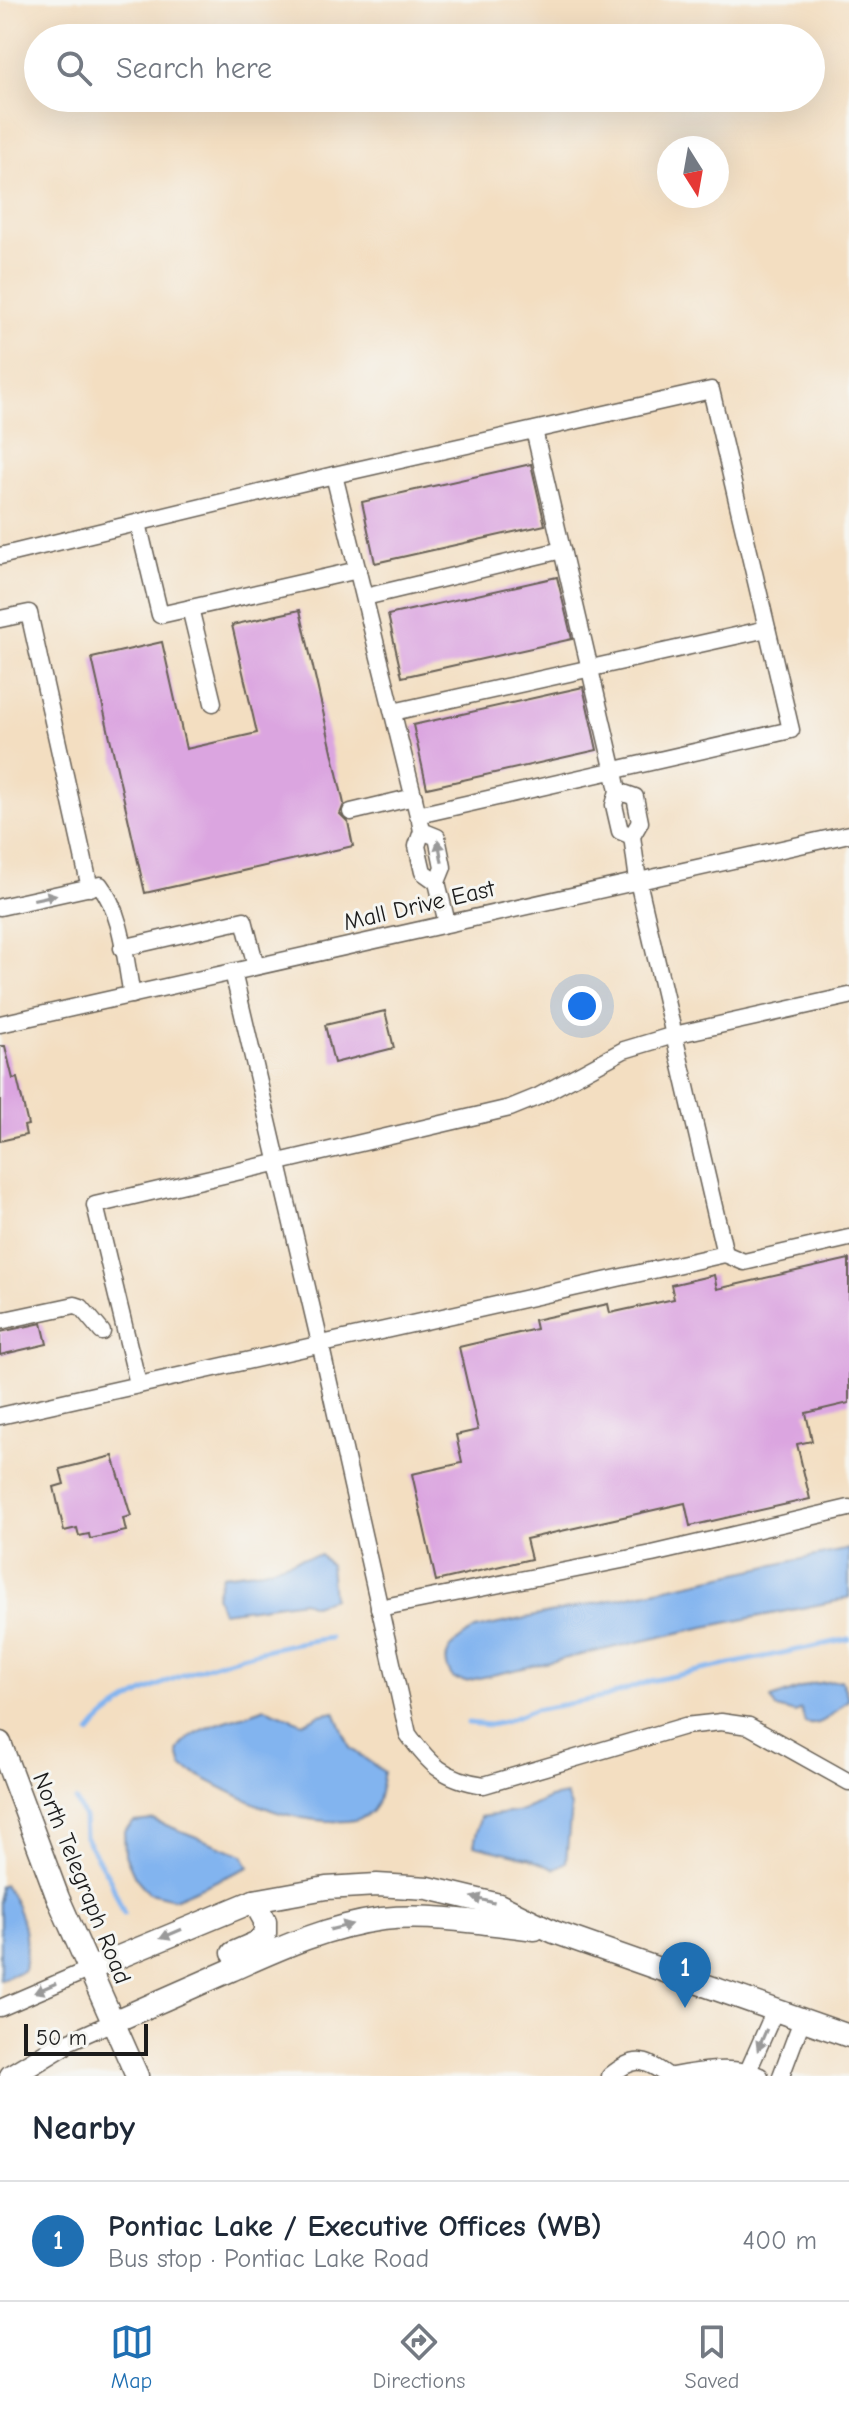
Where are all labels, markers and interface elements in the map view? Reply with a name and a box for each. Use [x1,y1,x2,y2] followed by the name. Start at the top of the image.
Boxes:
[24,24,825,112] search box
[52,46,96,90] icon: search
[116,51,272,86] text: Search here
[657,136,729,208] north arrow
[433,839,445,864] one-way arrow
[341,874,498,936] street label: Mall Drive East
[33,891,58,903] one-way arrow
[562,986,602,1026] your location
[27,1768,137,1988] street label: North Telegraph Road
[470,1894,495,1906] one-way arrow
[329,1921,354,1933] one-way arrow
[159,1928,183,1941] one-way arrow
[659,1942,711,2008] pin: 1
[33,1982,57,1995] one-way arrow
[24,2020,148,2056] scale bar
[36,2025,87,2051] text: 50 m
[755,2029,768,2052] one-way arrow
[32,2108,135,2148] text: Nearby
[108,2209,602,2244] text: Pontiac Lake / Executive Offices (WB)
[53,2226,63,2256] text: 1
[743,2226,817,2256] text: 400 m
[108,2244,429,2274] text: Bus stop · Pontiac Lake Road
[110,2320,154,2394] tab: Map
[373,2320,466,2394] tab: Directions
[685,2320,739,2394] tab: Saved

